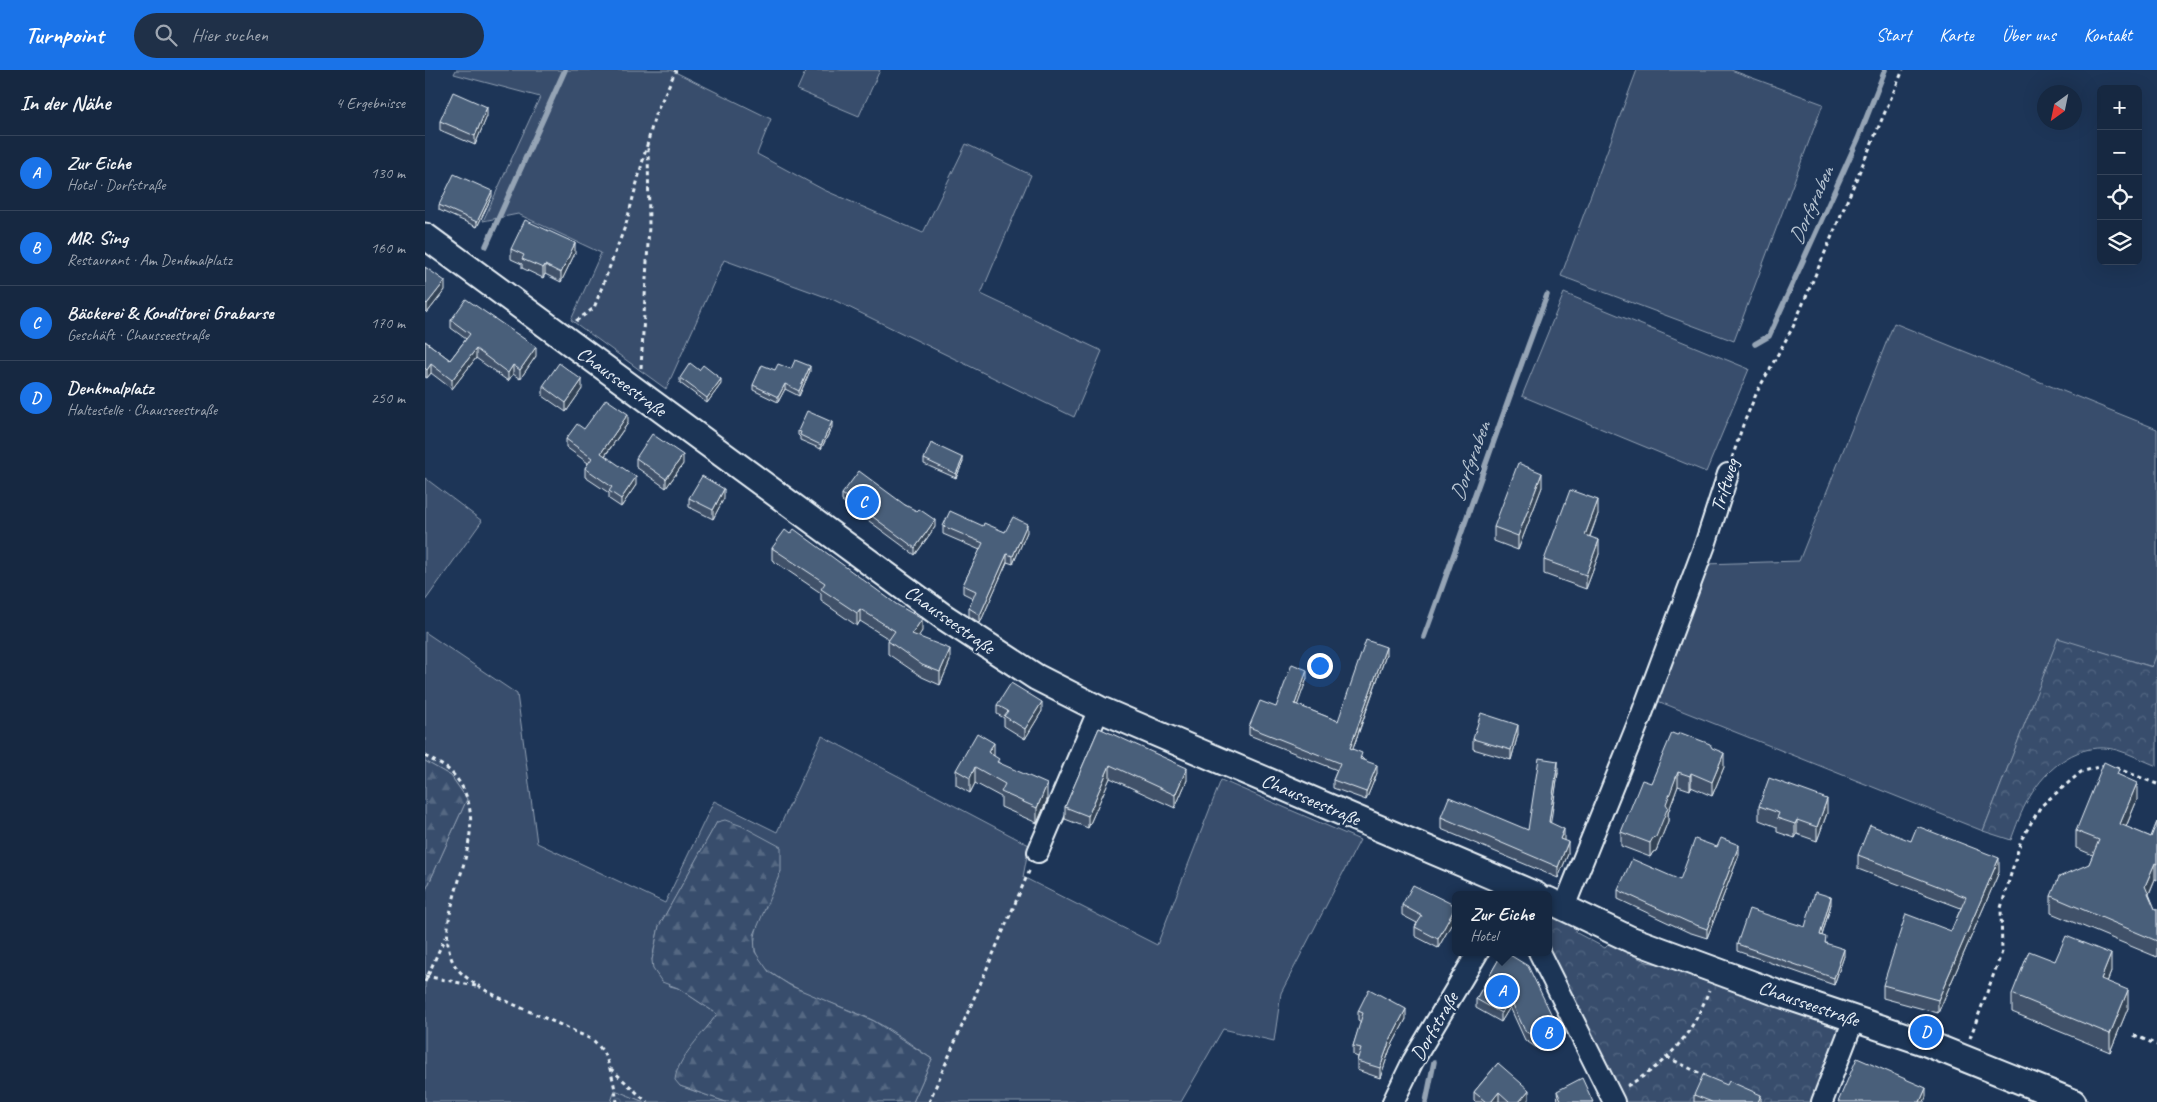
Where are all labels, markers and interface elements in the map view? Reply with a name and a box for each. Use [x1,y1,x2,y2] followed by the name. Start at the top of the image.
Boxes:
[134,13,484,58] search box
[25,20,104,50] text: Turnpoint
[152,21,180,49] icon: search
[192,23,268,47] text: Hier suchen
[1876,24,1911,46] text: Start
[1939,24,1974,46] text: Karte
[2002,24,2056,46] text: Über uns
[2084,24,2132,46] text: Kontakt
[2037,85,2082,130] north arrow
[2097,85,2142,265] map controls
[2097,85,2142,130] button: +
[20,90,110,116] text: In der Nähe
[336,93,405,113] text: 4 Ergebnisse
[2097,130,2142,175] button: −
[67,151,131,175] text: Zur Eiche
[1782,160,1841,248] water label: Dorfgraben
[32,163,40,183] text: A
[371,163,405,183] text: 130 m
[67,175,166,195] text: Hotel · Dorfstraße
[2097,175,2142,220] button: locate
[2097,220,2142,265] button: layers
[67,226,128,250] text: MR. Sing
[32,238,40,258] text: B
[371,238,405,258] text: 160 m
[67,250,232,270] text: Restaurant · Am Denkmalplatz
[67,301,274,325] text: Bäckerei & Konditorei Grabarse
[32,313,40,333] text: C
[371,313,405,333] text: 170 m
[67,325,209,345] text: Geschäft · Chausseestraße
[572,341,673,423] street label: Chausseestraße
[67,376,153,400] text: Denkmalplatz
[31,388,41,408] text: D
[371,388,405,408] text: 250 m
[67,400,217,420] text: Haltestelle · Chausseestraße
[1444,416,1497,504] water label: Dorfgraben
[1705,454,1745,515] street label: Triftweg
[847,483,879,521] pin: C
[900,579,1001,661] street label: Chausseestraße
[1307,653,1333,679] your location
[1258,768,1365,832] street label: Chausseestraße
[1452,891,1552,956] popup
[1470,902,1534,926] text: Zur Eiche
[1470,926,1498,946] text: Hotel
[1486,972,1518,1010] pin: A
[1755,975,1864,1033] street label: Chausseestraße
[1405,986,1465,1065] street label: Dorfstraße
[1910,1013,1942,1051] pin: D
[1532,1014,1564,1052] pin: B

